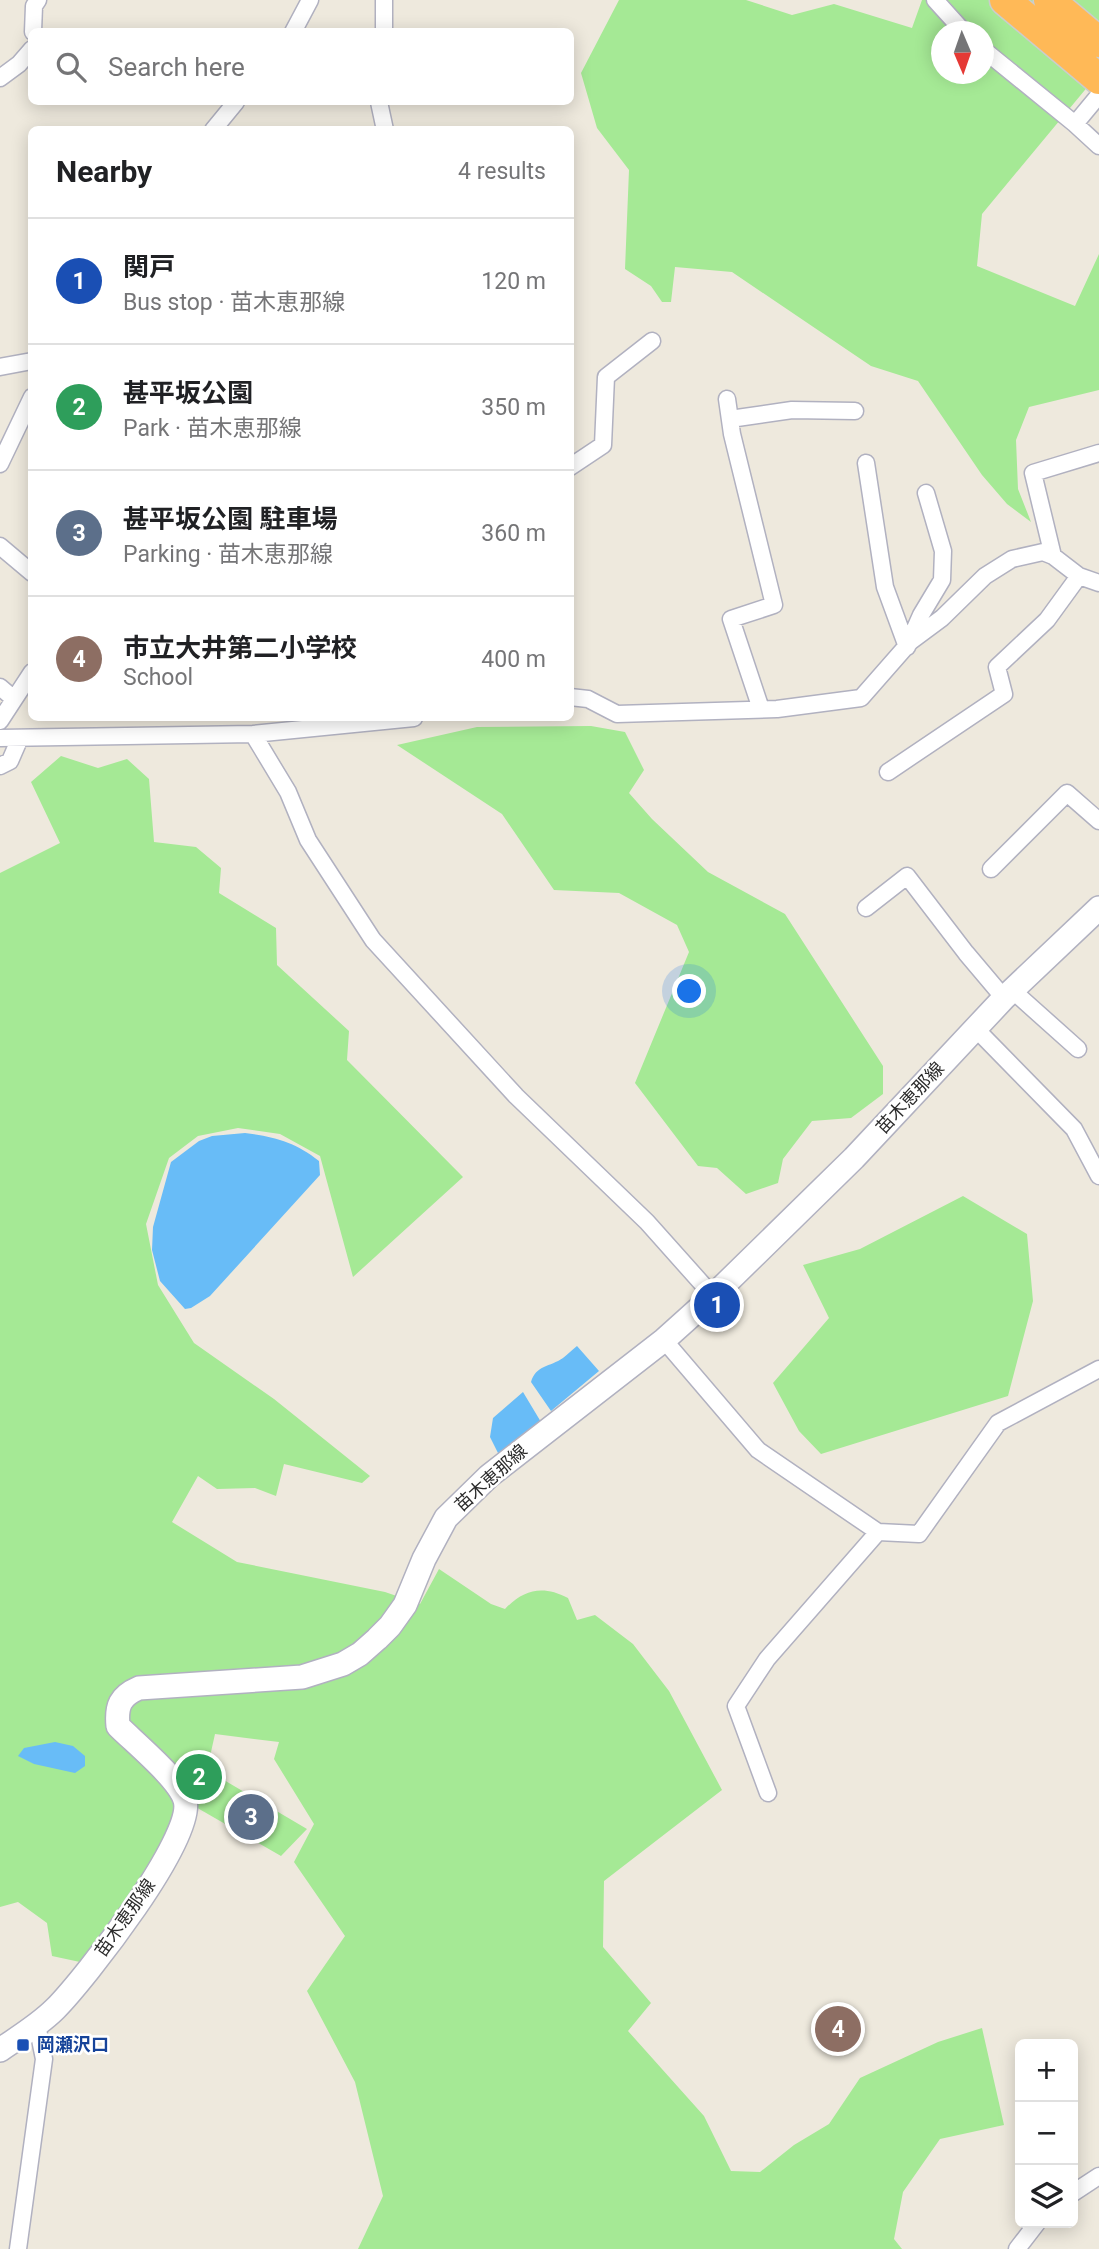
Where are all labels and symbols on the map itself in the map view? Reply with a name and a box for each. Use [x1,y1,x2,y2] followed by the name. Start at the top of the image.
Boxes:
[931,21,994,84] north arrow
[672,974,706,1008] your location
[871,1058,948,1138] street label: 苗木恵那線
[694,1279,740,1331] pin: 1
[450,1440,531,1516] street label: 苗木恵那線
[176,1751,222,1803] pin: 2
[228,1791,274,1843] pin: 3
[90,1875,159,1961] street label: 苗木恵那線
[815,2003,861,2055] pin: 4
[37,2034,109,2055] place label: 岡瀬沢口
[15,2037,31,2053] marker: 岡瀬沢口

